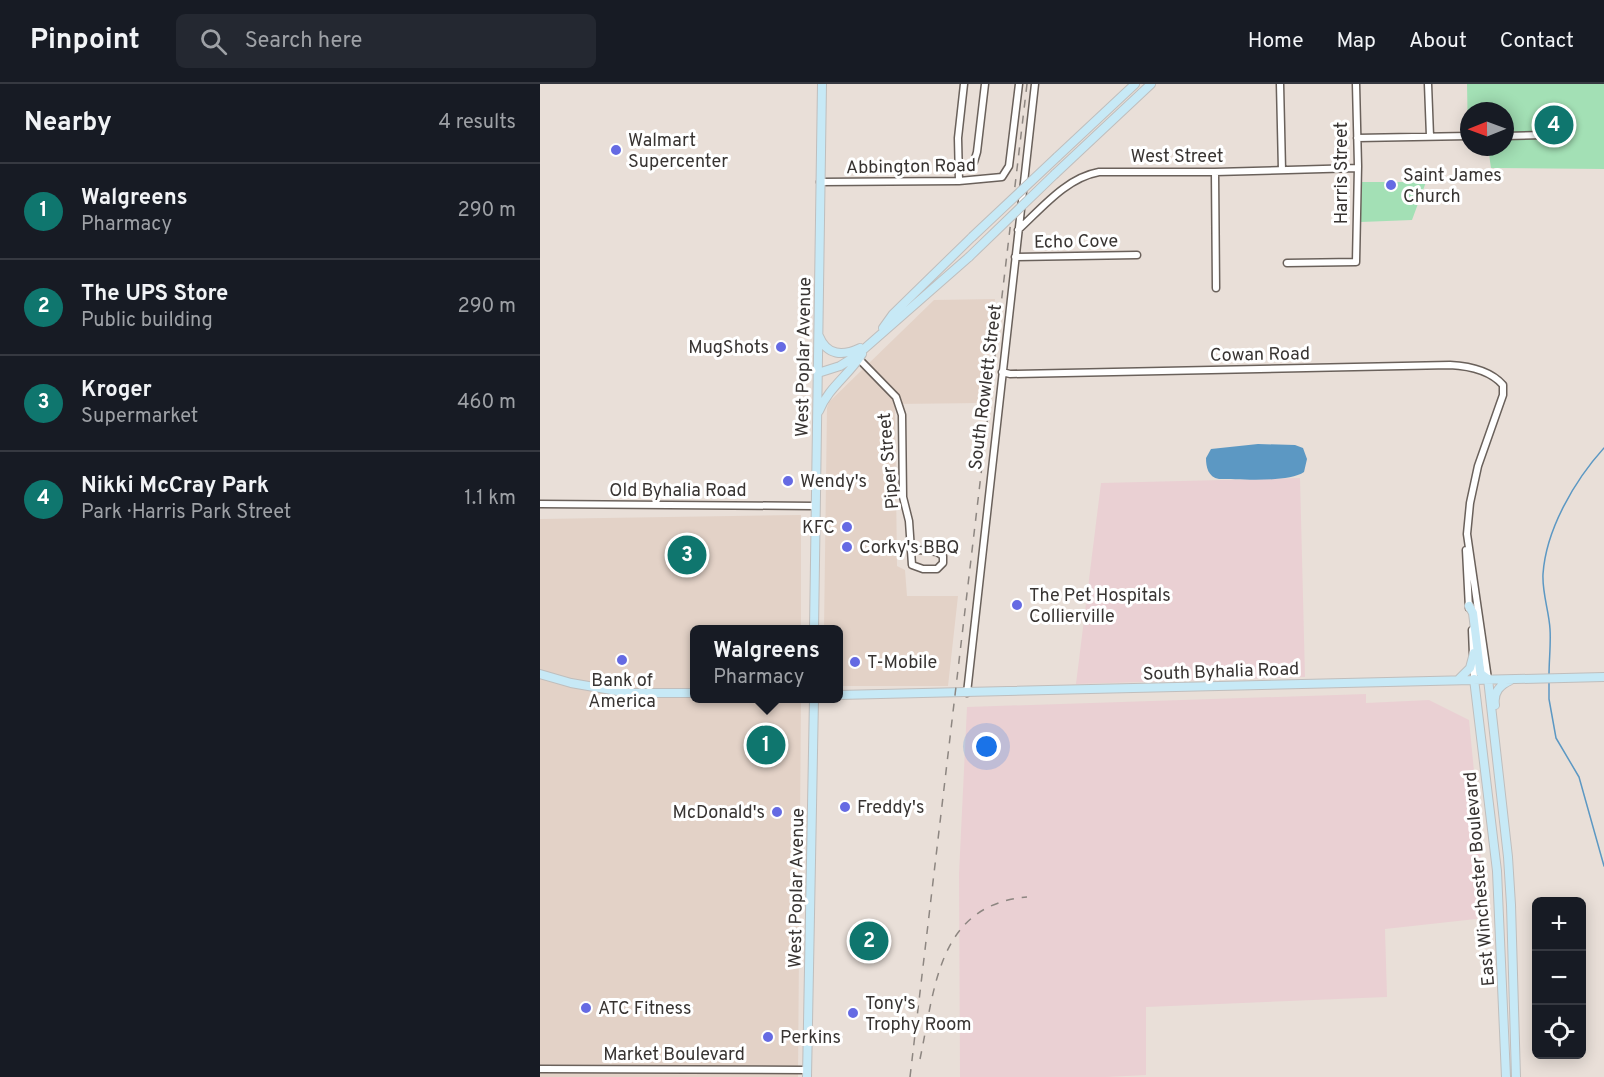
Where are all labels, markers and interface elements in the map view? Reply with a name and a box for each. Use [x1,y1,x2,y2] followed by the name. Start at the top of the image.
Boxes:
[176,14,596,68] search box
[30,23,140,59] text: Pinpoint
[197,25,230,58] icon: search
[245,28,362,55] text: Search here
[1248,28,1304,55] text: Home
[1337,28,1376,55] text: Map
[1409,28,1467,55] text: About
[1500,28,1574,55] text: Contact
[1460,102,1514,156] north arrow
[1534,102,1574,147] pin: 4
[24,107,112,140] text: Nearby
[439,110,516,136] text: 4 results
[1331,122,1354,224] street label: Harris Street
[628,130,728,174] place label: Walmart Supercenter
[609,143,623,157] marker: Walmart Supercenter
[1130,146,1224,169] street label: West Street
[846,155,976,180] street label: Abbington Road
[1403,165,1502,209] place label: Saint James Church
[1384,178,1398,192] marker: Saint James Church
[81,185,188,212] text: Walgreens
[40,198,48,224] text: 1
[458,198,516,224] text: 290 m
[81,212,172,238] text: Pharmacy
[1034,230,1118,255] street label: Echo Cove
[792,277,817,437] street label: West Poplar Avenue
[81,281,228,308] text: The UPS Store
[37,294,50,320] text: 2
[458,294,516,320] text: 290 m
[965,303,1008,471] street label: South Rowlett Street
[81,308,213,334] text: Public building
[688,337,769,360] place label: MugShots
[774,340,788,354] marker: MugShots
[1210,343,1310,368] street label: Cowan Road
[81,377,152,404] text: Kroger
[38,390,50,416] text: 3
[457,390,516,416] text: 460 m
[81,404,198,430] text: Supermarket
[874,412,905,510] street label: Piper Street
[800,471,867,494] place label: Wendy's
[81,473,269,500] text: Nikki McCray Park
[781,474,795,488] marker: Wendy's
[609,480,747,503] street label: Old Byhalia Road
[37,486,50,512] text: 4
[464,486,516,512] text: 1.1 km
[81,500,291,526] text: Park · Harris Park Street
[802,517,835,540] place label: KFC
[840,520,854,534] marker: KFC
[668,532,706,578] pin: 3
[859,537,959,560] place label: Corky's BBQ
[840,540,854,554] marker: Corky's BBQ
[1029,585,1171,629] place label: The Pet Hospitals Collierville
[1010,598,1024,612] marker: The Pet Hospitals Collierville
[690,625,843,703] popup
[713,638,820,665] text: Walgreens
[867,652,937,675] place label: T-Mobile
[615,653,629,667] marker: Bank of America
[848,655,862,669] marker: T-Mobile
[1142,658,1300,687] street label: South Byhalia Road
[713,665,804,691] text: Pharmacy
[588,670,656,714] place label: Bank of America
[746,722,786,768] pin: 1
[972,732,1001,761] your location
[1460,771,1501,987] street label: East Winchester Boulevard
[857,797,924,820] place label: Freddy's
[838,800,852,814] marker: Freddy's
[673,802,765,825] place label: McDonald's
[770,805,784,819] marker: McDonald's
[785,808,810,968] street label: West Poplar Avenue
[1532,897,1586,1059] map controls
[1532,897,1586,951] button: +
[850,918,888,964] pin: 2
[1532,951,1586,1005] button: −
[865,993,972,1037] place label: Tony's Trophy Room
[598,998,691,1021] place label: ATC Fitness
[579,1001,593,1015] marker: ATC Fitness
[1532,1005,1586,1059] button: locate
[846,1006,860,1020] marker: Tony's Trophy Room
[780,1027,841,1050] place label: Perkins
[761,1030,775,1044] marker: Perkins
[603,1044,745,1067] street label: Market Boulevard

